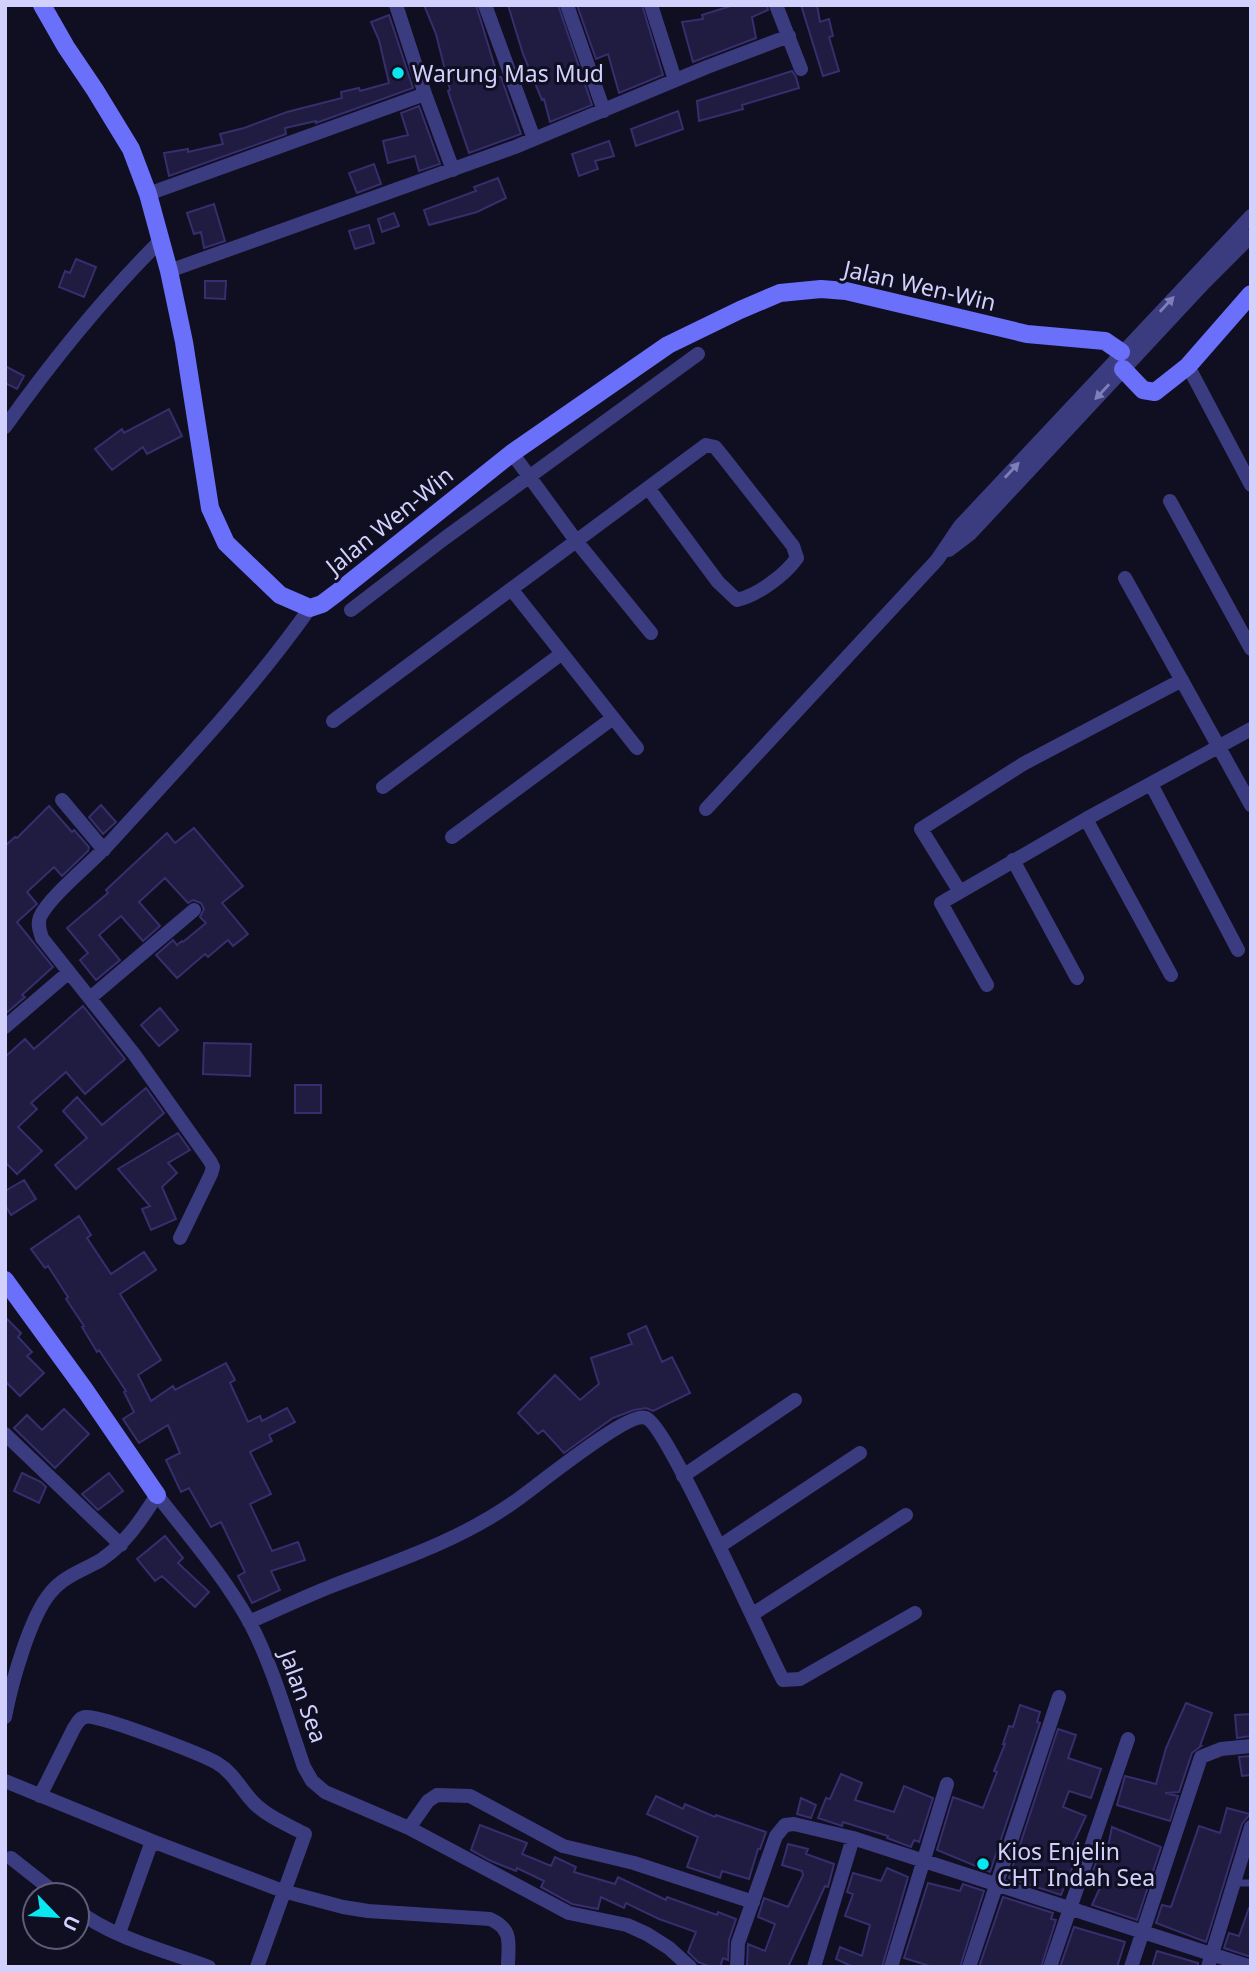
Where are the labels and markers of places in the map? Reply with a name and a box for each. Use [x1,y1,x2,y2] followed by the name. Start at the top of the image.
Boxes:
[412,57,604,89] place label: Warung Mas Mud
[390,65,406,81] marker: Warung Mas Mud
[997,1835,1155,1893] place label: Kios Enjelin CHT Indah Sea
[975,1856,991,1872] marker: Kios Enjelin CHT Indah Sea

